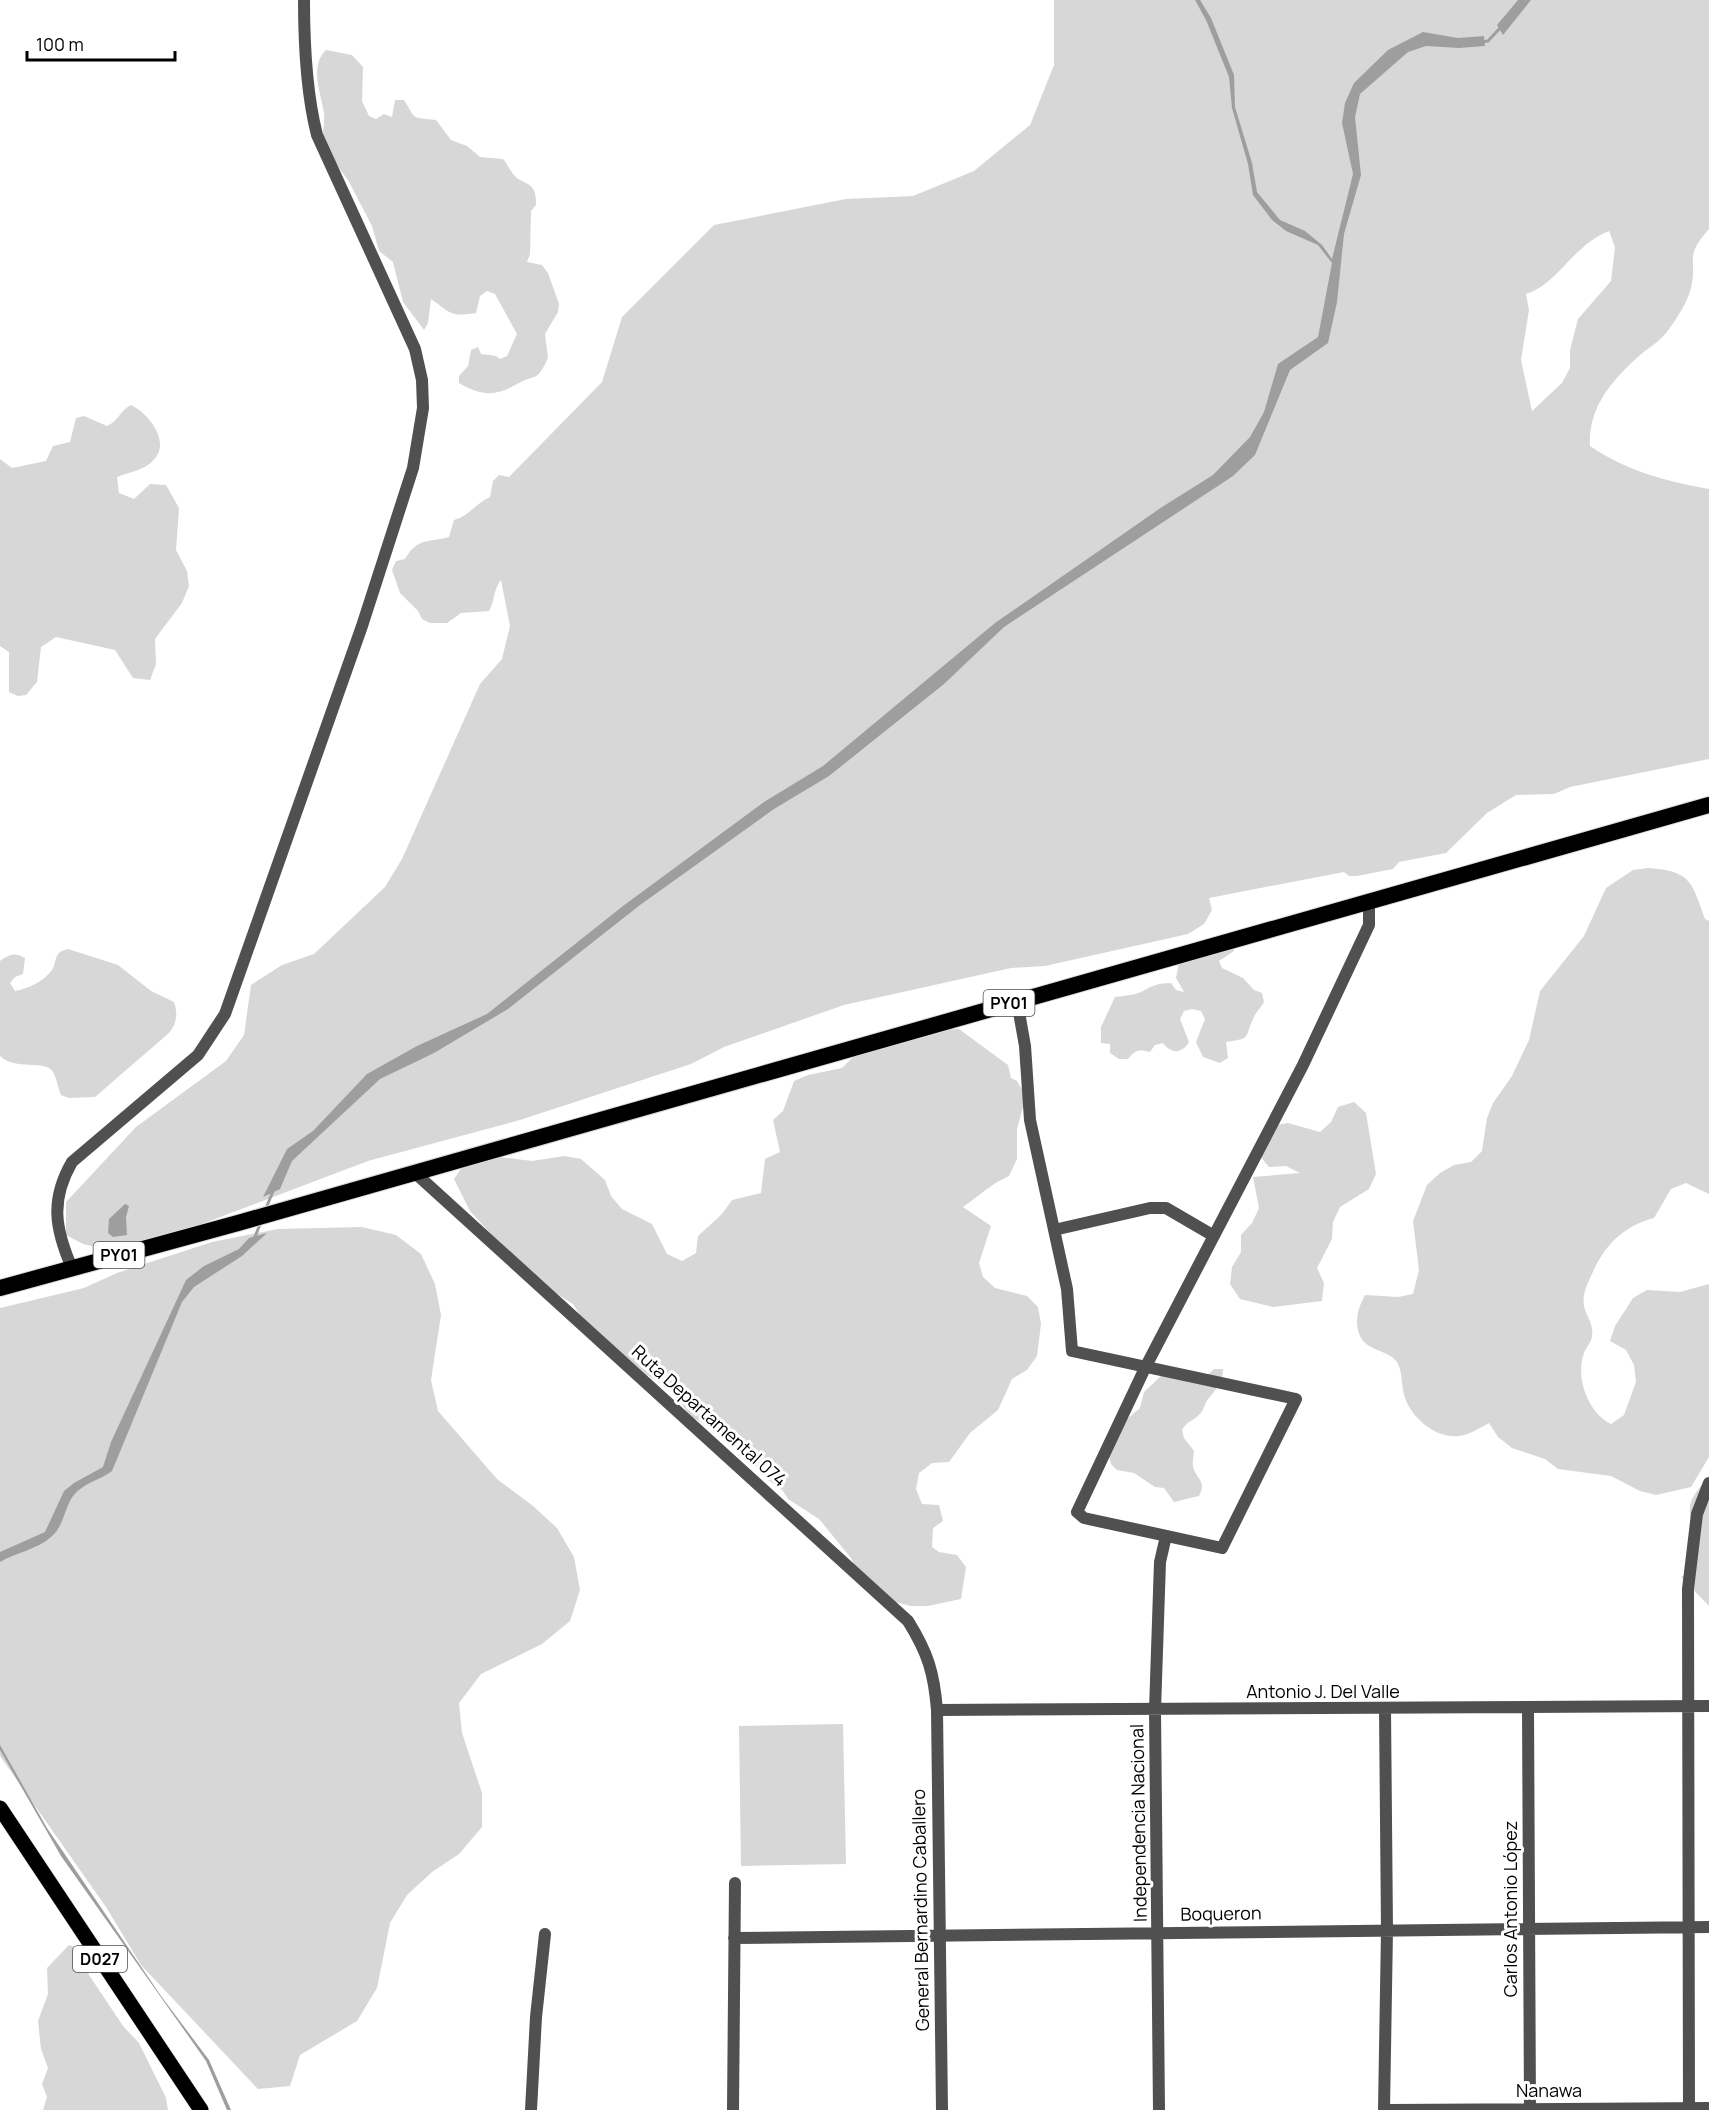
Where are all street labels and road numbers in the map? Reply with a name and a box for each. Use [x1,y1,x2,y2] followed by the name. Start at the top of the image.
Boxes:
[984,990,1034,1016] road number: PY01
[94,1242,144,1268] road number: PY01
[627,1339,792,1491] street label: Ruta Departamental 074
[1246,1679,1400,1703] street label: Antonio J. Del Valle
[1124,1724,1152,1922] street label: Independencia Nacional
[906,1789,934,2031] street label: General Bernardino Caballero
[1498,1821,1522,1997] street label: Carlos Antonio López
[1180,1900,1262,1926] street label: Boqueron
[73,1946,127,1972] road number: D027
[1516,2078,1582,2102] street label: Nanawa

